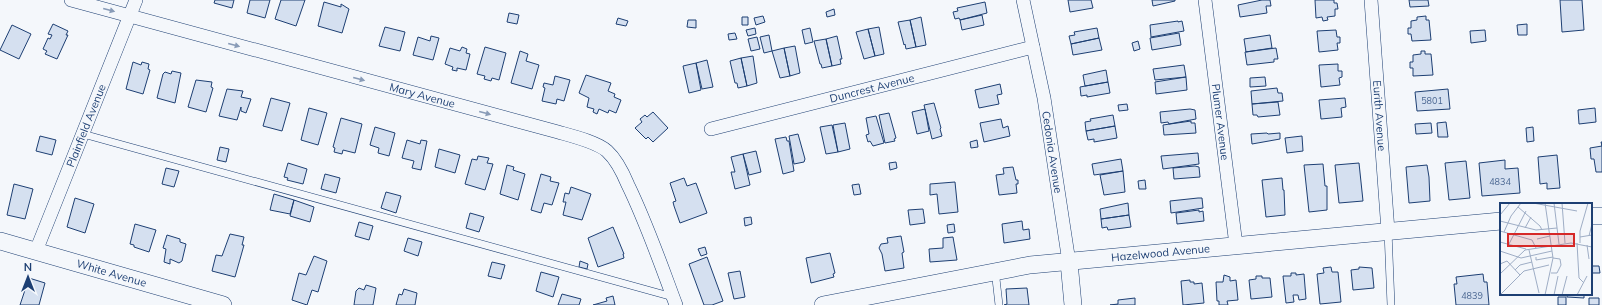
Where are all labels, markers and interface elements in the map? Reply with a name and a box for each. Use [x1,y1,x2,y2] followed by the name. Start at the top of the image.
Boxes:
[103,7,115,13] one-way arrow
[228,42,240,48] one-way arrow
[828,71,916,106] street label: Duncrest Avenue
[354,76,366,82] one-way arrow
[388,80,457,111] street label: Mary Avenue
[1370,80,1389,152] street label: Eurith Avenue
[63,82,109,169] street label: Plainfield Avenue
[1209,83,1232,161] street label: Plumer Avenue
[1421,95,1443,106] house number: 5801
[479,110,491,116] one-way arrow
[1039,110,1065,194] street label: Cedonia Avenue
[1489,176,1511,187] house number: 4834
[1500,203,1592,295] inset map
[1111,241,1211,264] street label: Hazelwood Avenue
[75,256,148,290] street label: White Avenue
[8,257,48,297] north arrow
[24,260,32,274] text: N
[1461,290,1483,301] house number: 4839

